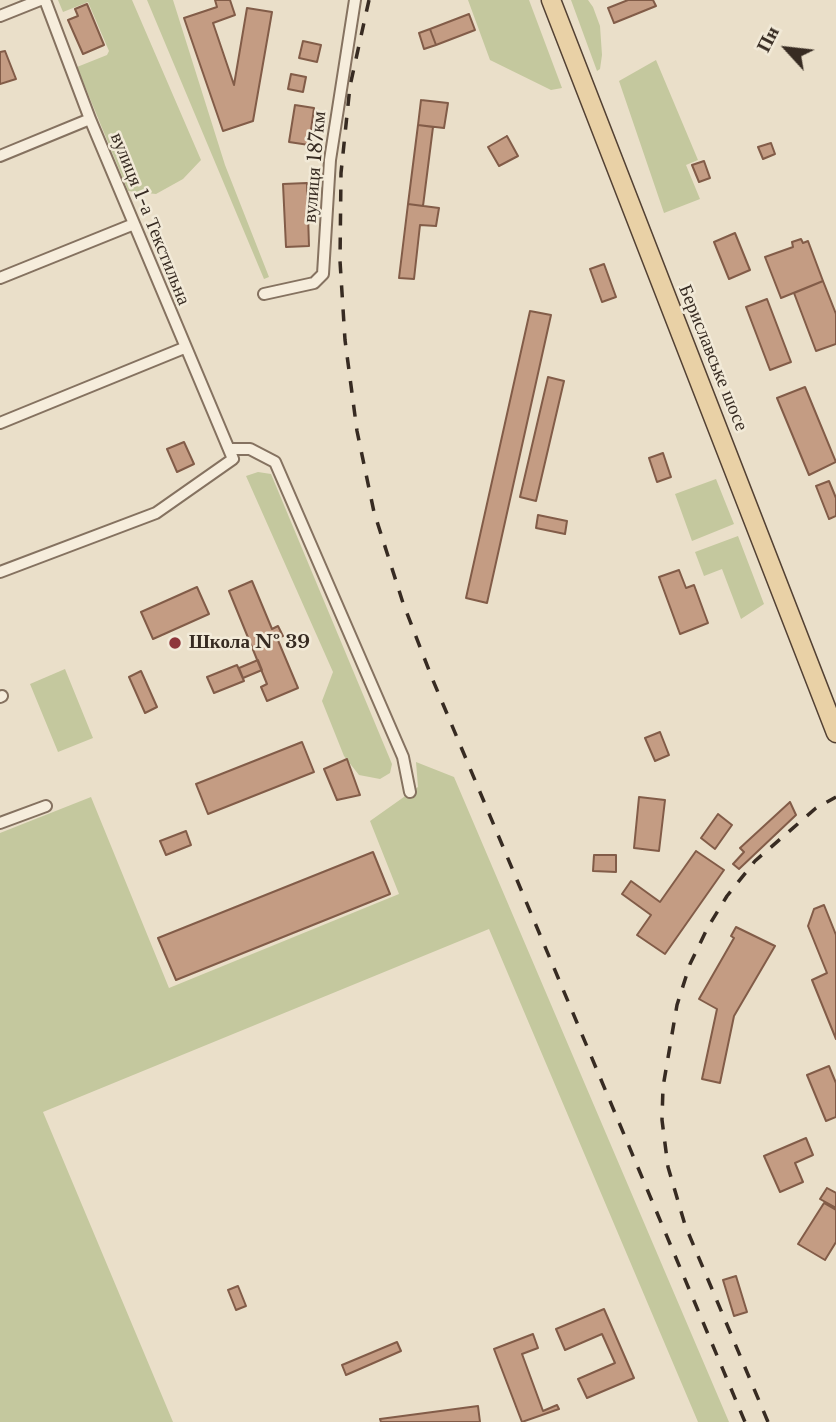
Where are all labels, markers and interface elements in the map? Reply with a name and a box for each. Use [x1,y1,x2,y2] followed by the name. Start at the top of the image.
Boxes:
[752,14,822,84] north arrow
[752,23,784,56] text: Пн
[299,110,331,224] street label: вулиця 187км
[105,129,195,309] street label: вулиця 1-а Текстильна
[673,282,753,434] street label: Бериславське шосе
[189,632,310,654] place label: Школа № 39
[167,635,183,651] marker: Школа № 39

